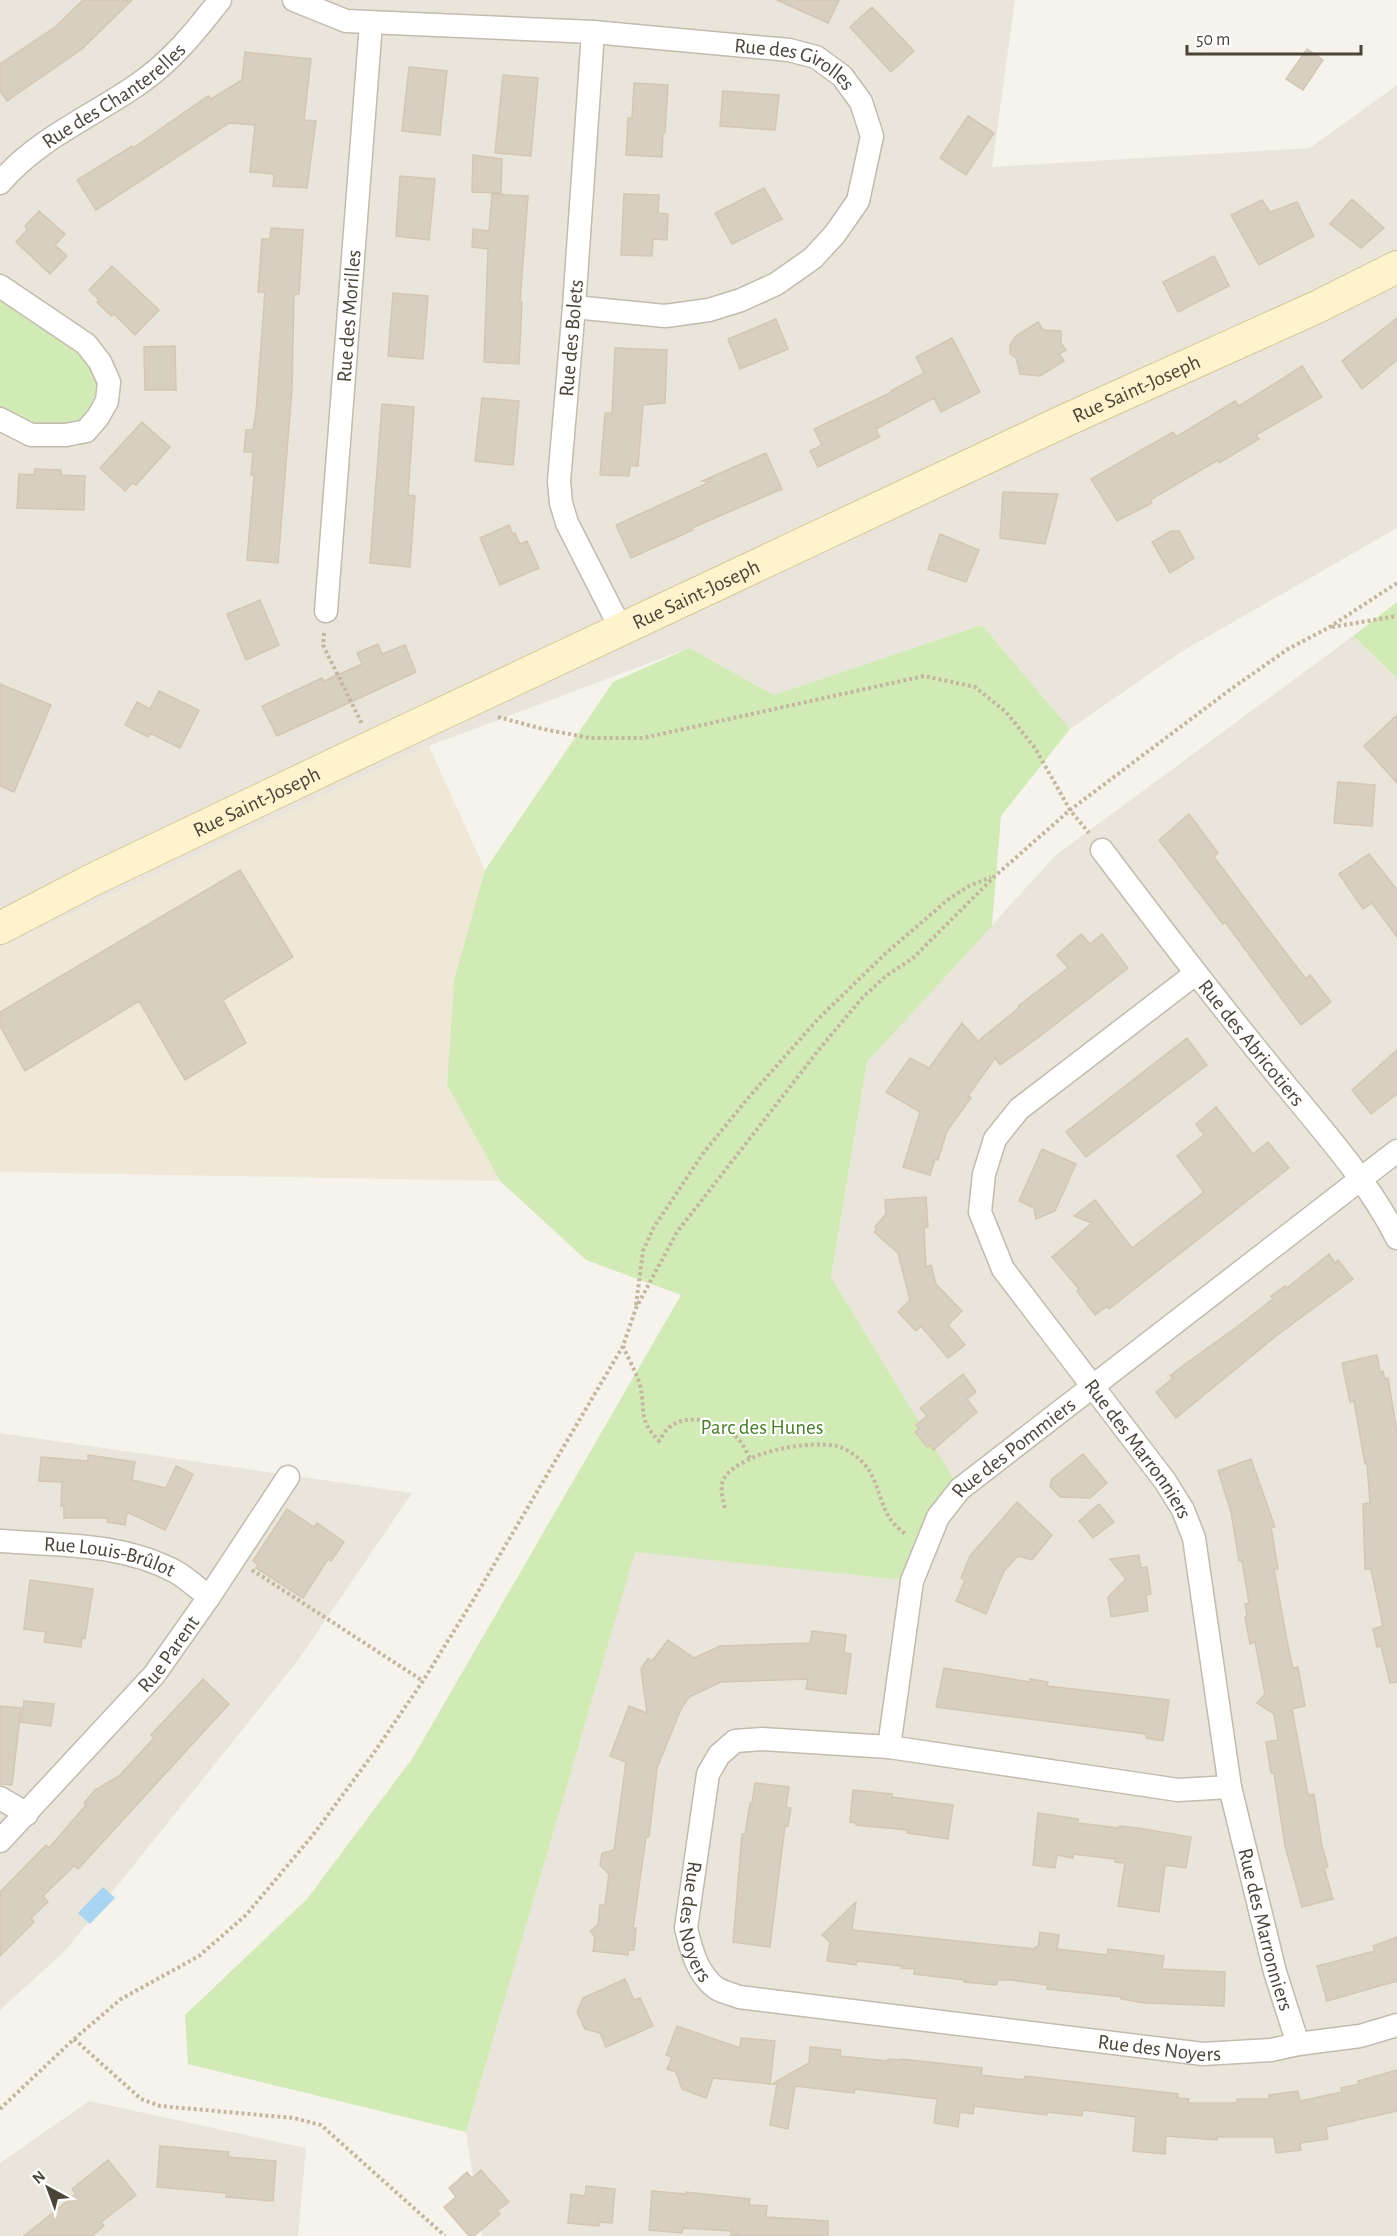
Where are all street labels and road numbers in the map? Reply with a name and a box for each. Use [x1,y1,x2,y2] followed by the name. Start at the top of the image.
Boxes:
[733,35,859,94] street label: Rue des Girolles
[38,39,190,153] street label: Rue des Chanterelles
[334,249,365,383] street label: Rue des Morilles
[556,279,587,398] street label: Rue des Bolets
[1069,351,1204,427] street label: Rue Saint-Joseph
[629,556,763,633] street label: Rue Saint-Joseph
[190,763,323,841] street label: Rue Saint-Joseph
[1194,976,1308,1110] street label: Rue des Abricotiers
[1080,1376,1195,1522] street label: Rue des Marronniers
[948,1394,1080,1501] street label: Rue des Pommiers
[43,1533,179,1581] street label: Rue Louis-Brûlot
[134,1612,204,1696] street label: Rue Parent
[1234,1846,1297,2013] street label: Rue des Marronniers
[675,1860,715,1987] street label: Rue des Noyers
[1096,2031,1221,2065] street label: Rue des Noyers

